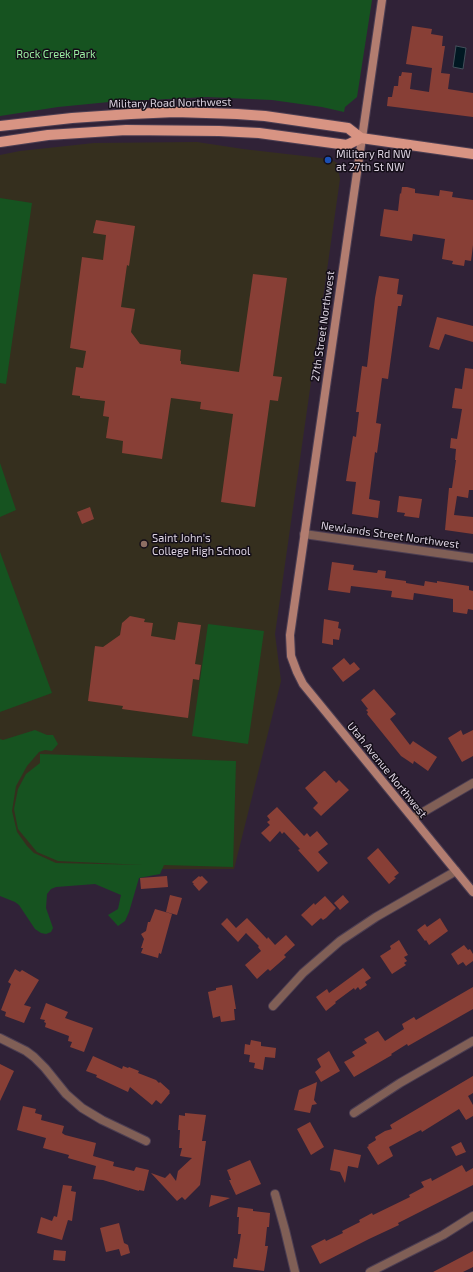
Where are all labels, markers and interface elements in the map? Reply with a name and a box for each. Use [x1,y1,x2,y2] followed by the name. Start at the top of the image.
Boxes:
[16,47,96,61] park label: Rock Creek Park
[109,95,231,111] street label: Military Road Northwest
[336,147,411,173] place label: Military Rd NW at 27th St NW
[323,155,333,165] marker: Military Rd NW at 27th St NW
[309,270,337,382] street label: 27th Street Northwest
[320,519,460,551] street label: Newlands Street Northwest
[152,531,250,557] place label: Saint John's College High School
[139,539,149,549] marker: Saint John's College High School
[344,719,430,821] street label: Utah Avenue Northwest

